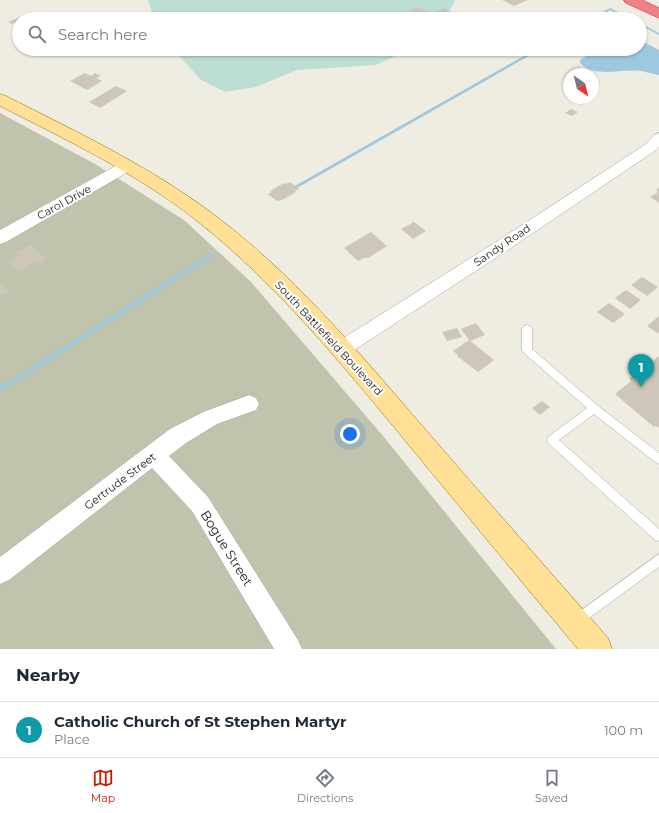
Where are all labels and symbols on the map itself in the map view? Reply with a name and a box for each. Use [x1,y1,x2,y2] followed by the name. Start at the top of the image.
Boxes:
[563,68,599,104] north arrow
[34,181,94,223] street label: Carol Drive
[471,221,533,269] street label: Sandy Road
[272,278,386,398] street label: South Battlefield Boulevard
[628,354,654,387] pin: 1
[340,424,360,444] your location
[81,449,159,513] street label: Gertrude Street
[197,507,257,589] street label: Bogue Street

